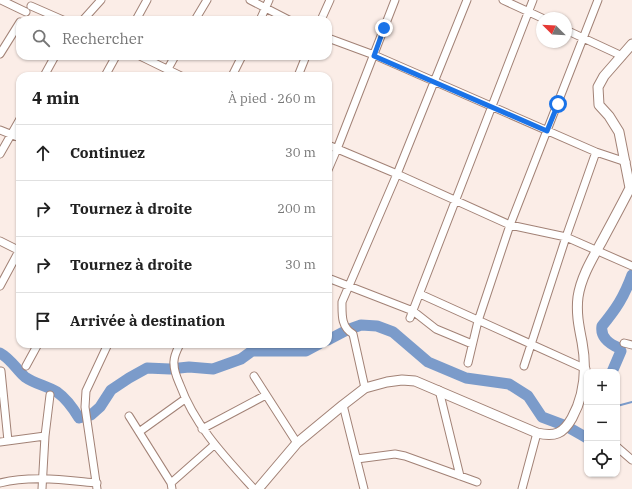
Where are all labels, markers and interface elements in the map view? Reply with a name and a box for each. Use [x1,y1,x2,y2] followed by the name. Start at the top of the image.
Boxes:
[536,12,572,48] north arrow
[16,16,332,60] search box
[375,19,393,37] route end
[30,27,52,49] icon: search
[62,29,143,48] text: Rechercher
[32,87,80,109] text: 4 min
[228,90,316,107] text: À pied · 260 m
[549,95,567,113] route start
[32,142,54,164] icon: ahead
[70,143,145,162] text: Continuez
[285,144,316,161] text: 30 m
[32,198,54,220] icon: right
[70,199,192,218] text: Tournez à droite
[277,200,316,217] text: 200 m
[32,254,54,276] icon: right
[70,255,192,274] text: Tournez à droite
[285,256,316,273] text: 30 m
[32,310,54,332] icon: arrive
[70,311,225,330] text: Arrivée à destination
[584,369,620,477] map controls
[584,369,620,405] button: +
[584,405,620,441] button: −
[584,441,620,477] button: locate

